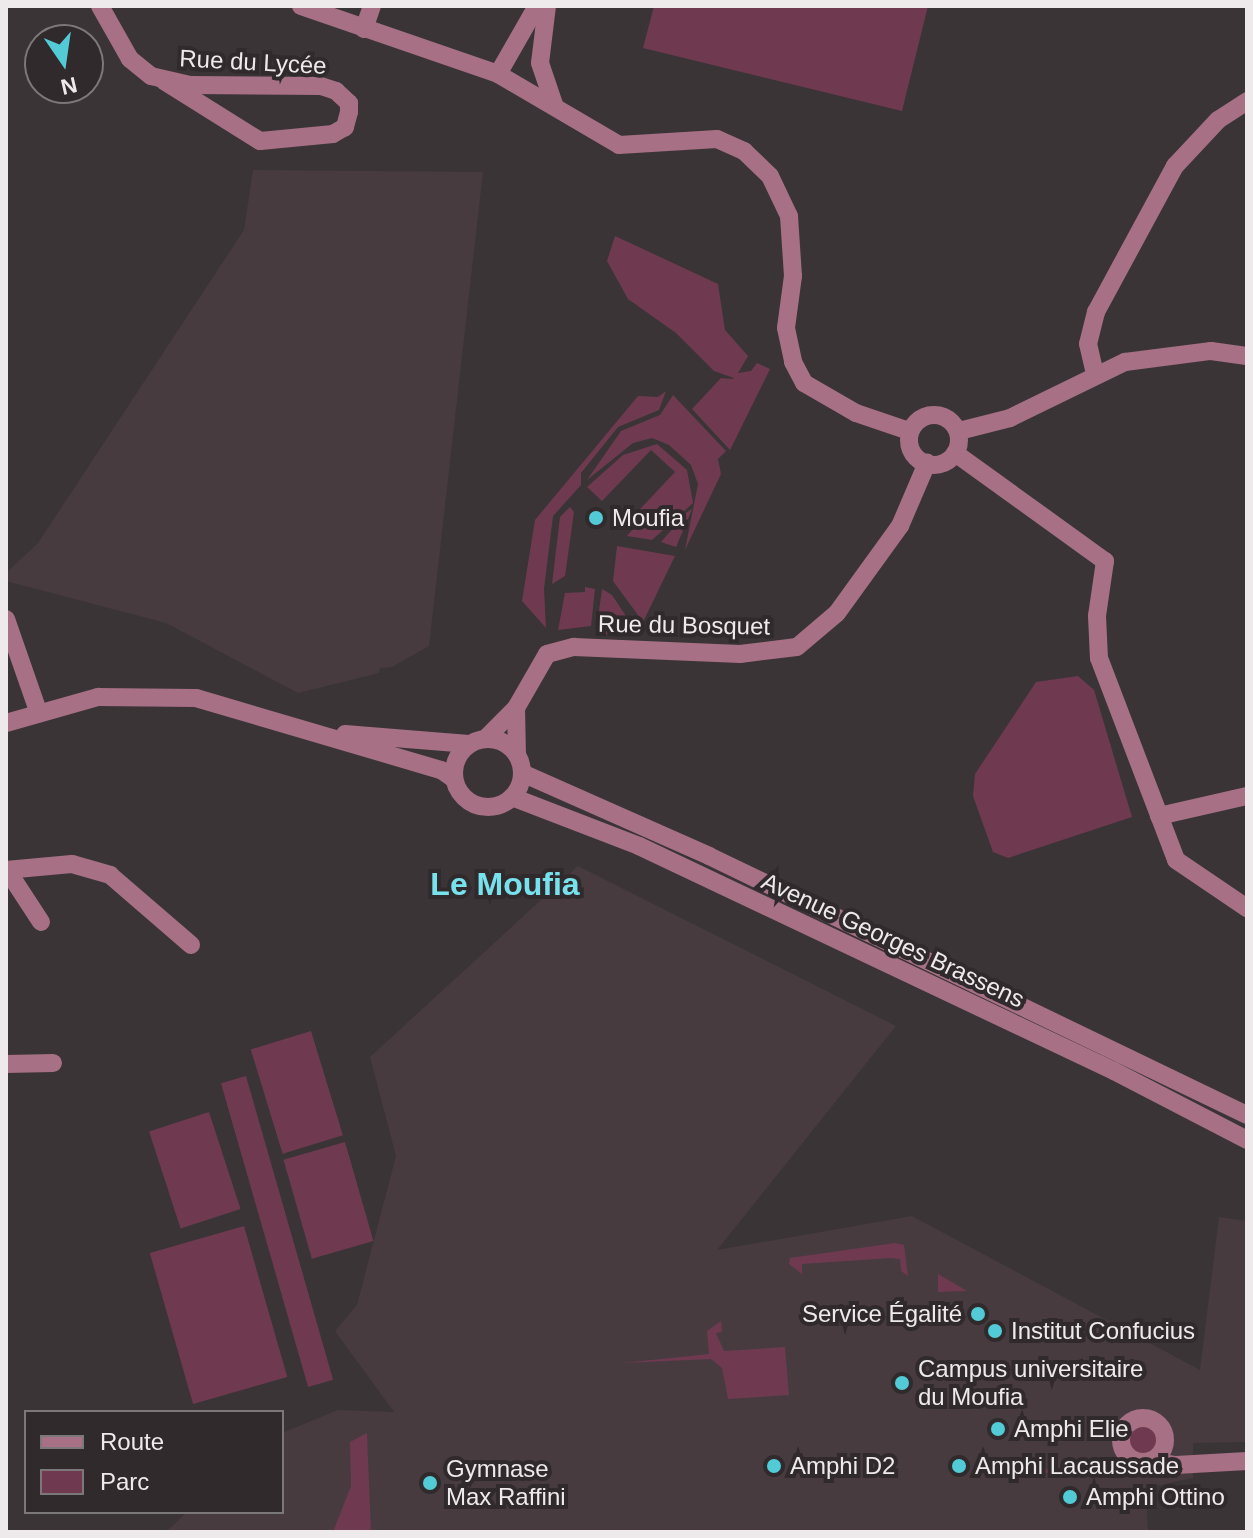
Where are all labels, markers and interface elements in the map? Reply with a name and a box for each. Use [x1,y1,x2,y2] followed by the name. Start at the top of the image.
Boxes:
[24,24,104,104] north arrow
[179,44,327,80] street label: Rue du Lycée
[59,72,80,100] text: N
[612,504,684,532] place label: Moufia
[587,509,605,527] marker: Moufia
[598,609,770,641] street label: Rue du Bosquet
[430,865,580,903] district label: Le Moufia
[757,866,1029,1014] street label: Avenue Georges Brassens
[802,1300,962,1328] place label: Service Égalité
[969,1305,987,1323] marker: Service Égalité
[1011,1317,1195,1345] place label: Institut Confucius
[986,1322,1004,1340] marker: Institut Confucius
[918,1355,1143,1411] place label: Campus universitaire du Moufia
[893,1374,911,1392] marker: Campus universitaire du Moufia
[24,1410,284,1514] legend
[1014,1415,1129,1443] place label: Amphi Elie
[989,1420,1007,1438] marker: Amphi Elie
[100,1428,164,1455] text: Route
[790,1452,895,1480] place label: Amphi D2
[975,1452,1179,1480] place label: Amphi Lacaussade
[446,1455,566,1511] place label: Gymnase Max Raffini
[765,1457,783,1475] marker: Amphi D2
[950,1457,968,1475] marker: Amphi Lacaussade
[100,1468,149,1495] text: Parc
[421,1474,439,1492] marker: Gymnase Max Raffini
[1086,1483,1225,1511] place label: Amphi Ottino
[1061,1488,1079,1506] marker: Amphi Ottino

